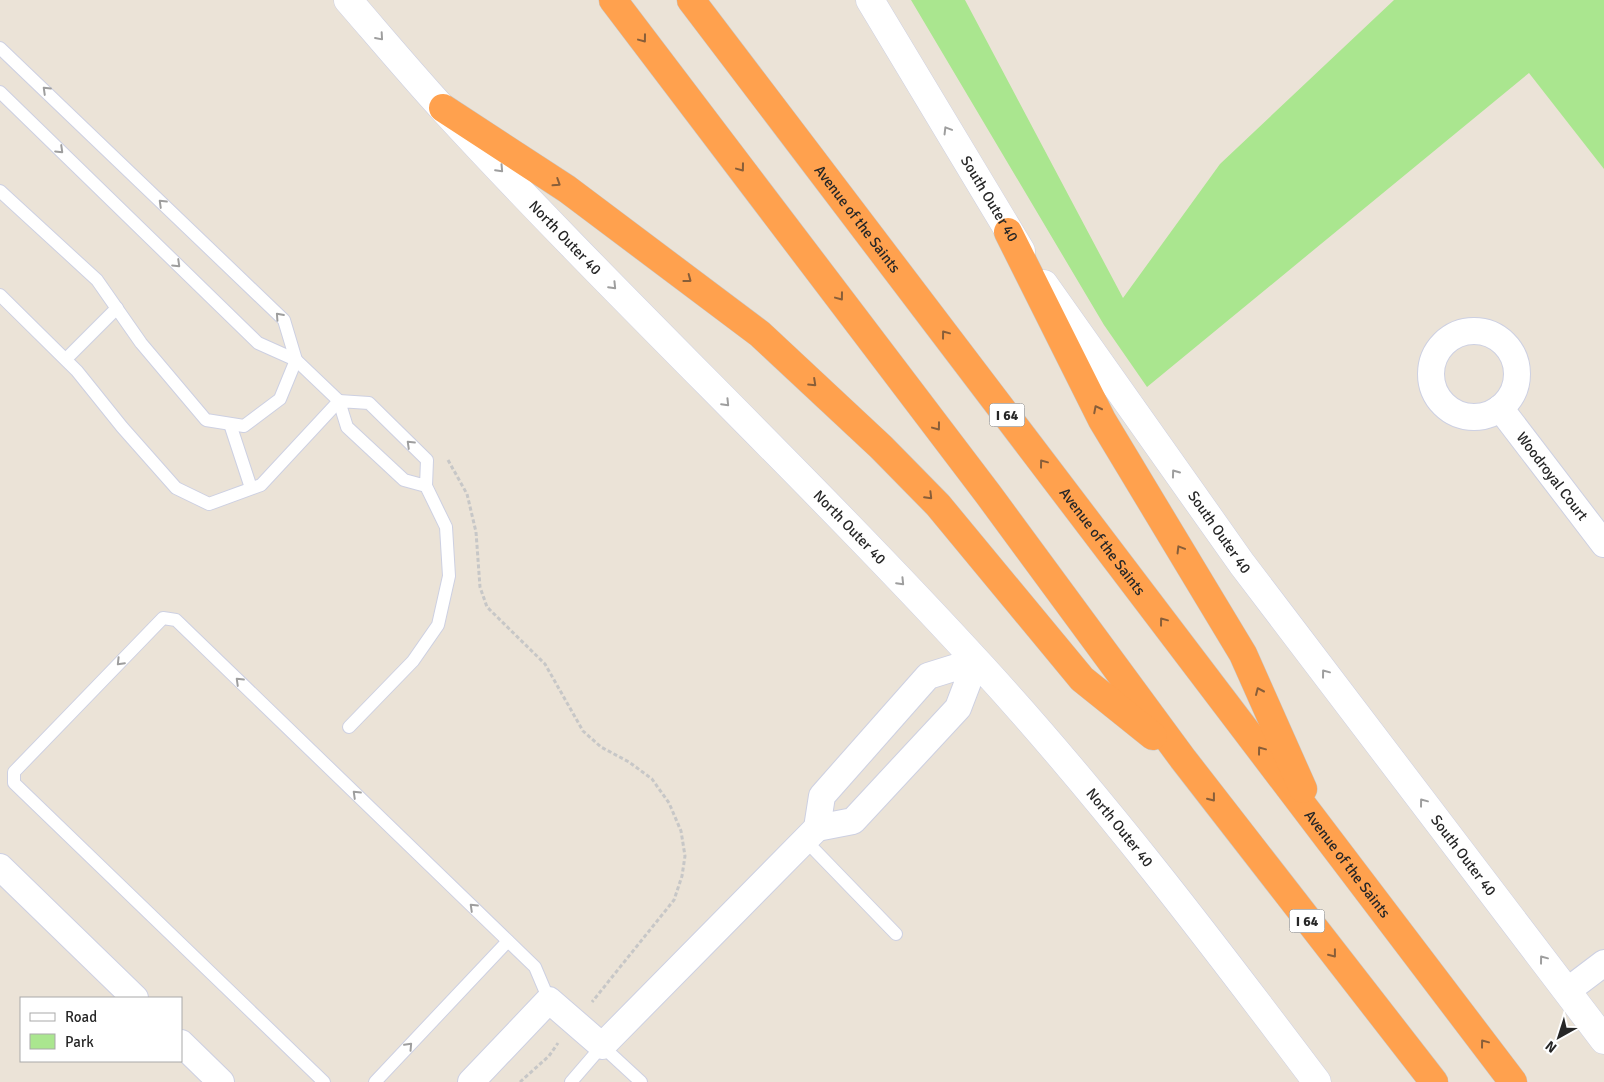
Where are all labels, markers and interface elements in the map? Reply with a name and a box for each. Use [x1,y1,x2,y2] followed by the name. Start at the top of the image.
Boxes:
[374,31,383,40] one-way arrow
[637,33,645,42] one-way arrow
[42,87,51,96] one-way arrow
[944,127,954,136] one-way arrow
[54,145,63,154] one-way arrow
[957,153,1022,245] street label: South Outer 40
[735,162,744,172] one-way arrow
[811,162,904,277] street label: Avenue of the Saints
[494,164,503,173] one-way arrow
[551,177,561,186] one-way arrow
[525,197,605,279] street label: North Outer 40
[159,200,168,209] one-way arrow
[171,258,180,267] one-way arrow
[682,273,691,281] one-way arrow
[607,280,616,289] one-way arrow
[834,291,842,300] one-way arrow
[276,312,285,321] one-way arrow
[942,330,951,340] one-way arrow
[807,377,816,386] one-way arrow
[721,397,730,406] one-way arrow
[990,404,1024,426] road number: I 64
[1093,405,1103,414] one-way arrow
[932,421,940,430] one-way arrow
[1513,428,1592,524] street label: Woodroyal Court
[407,441,416,450] one-way arrow
[1040,460,1049,469] one-way arrow
[1172,469,1181,479] one-way arrow
[1056,484,1149,599] street label: Avenue of the Saints
[810,486,890,568] street label: North Outer 40
[1184,487,1255,577] street label: South Outer 40
[923,490,932,499] one-way arrow
[1177,545,1187,554] one-way arrow
[895,576,904,585] one-way arrow
[1160,618,1168,627] one-way arrow
[117,656,126,665] one-way arrow
[1322,670,1330,679] one-way arrow
[236,678,245,687] one-way arrow
[1255,687,1266,696] one-way arrow
[1258,747,1266,756] one-way arrow
[1082,784,1157,871] street label: North Outer 40
[353,791,362,800] one-way arrow
[1207,792,1215,801] one-way arrow
[1420,798,1429,808] one-way arrow
[1301,807,1394,922] street label: Avenue of the Saints
[1427,811,1500,899] street label: South Outer 40
[469,904,478,913] one-way arrow
[1290,909,1324,932] road number: I 64
[1328,948,1336,957] one-way arrow
[1540,956,1548,965] one-way arrow
[20,997,182,1062] legend
[65,1008,97,1026] text: Road
[1534,1012,1584,1062] north arrow
[65,1033,94,1051] text: Park
[1542,1037,1560,1056] text: N
[1481,1040,1489,1049] one-way arrow
[403,1043,412,1052] one-way arrow

